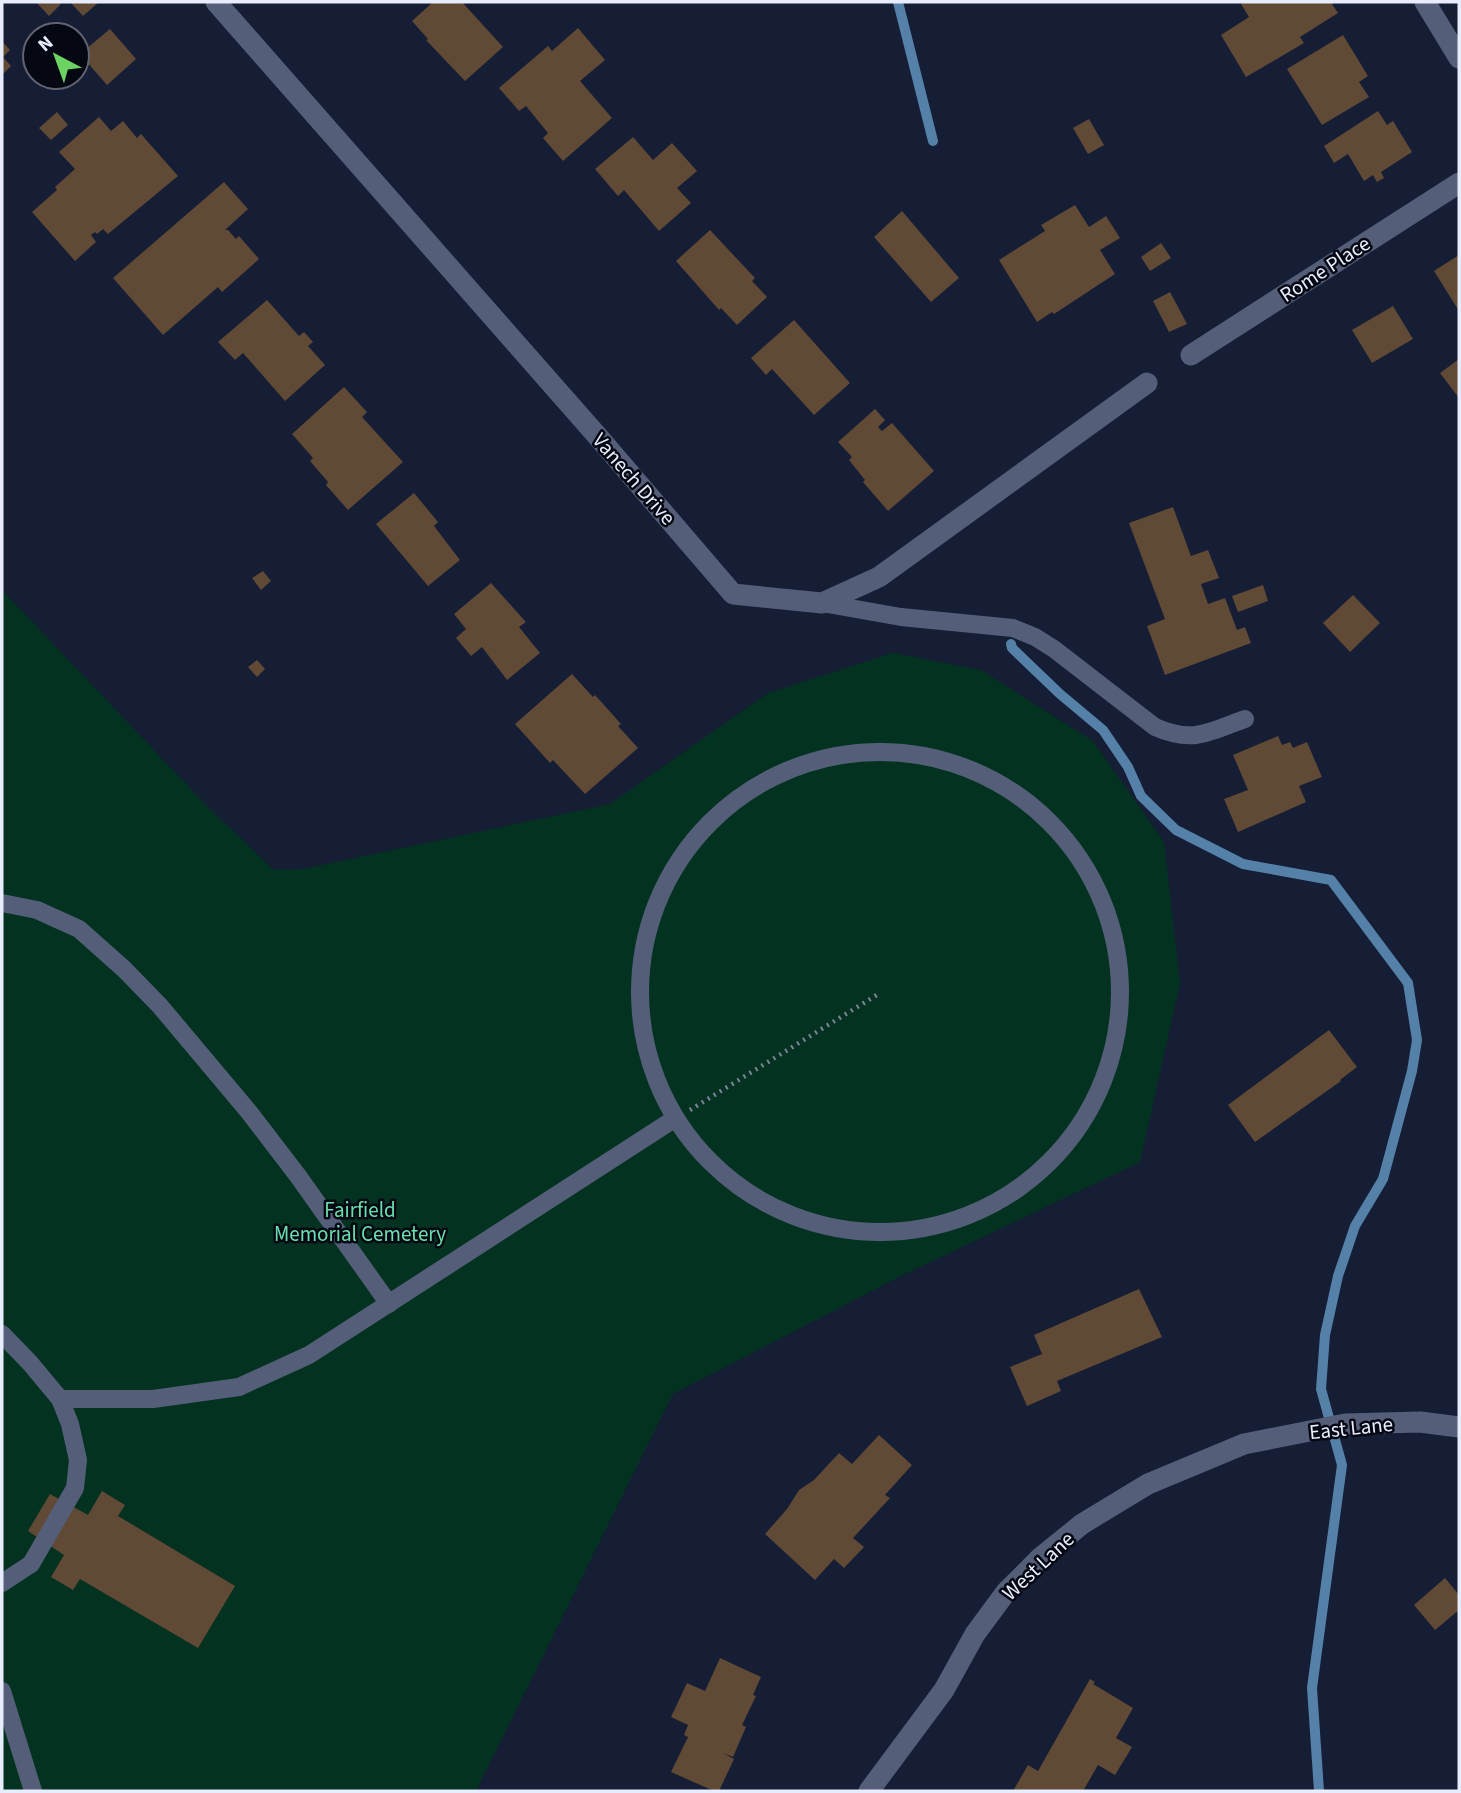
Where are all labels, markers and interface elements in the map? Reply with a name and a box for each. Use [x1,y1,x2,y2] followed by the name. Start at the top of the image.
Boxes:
[21,21,91,91] north arrow
[32,30,59,59] text: N
[1274,228,1376,310] street label: Rome Place
[585,426,683,532] street label: Vanech Drive
[274,1195,446,1249] park label: Fairfield Memorial Cemetery
[1308,1409,1394,1447] street label: East Lane
[995,1525,1081,1607] street label: West Lane

